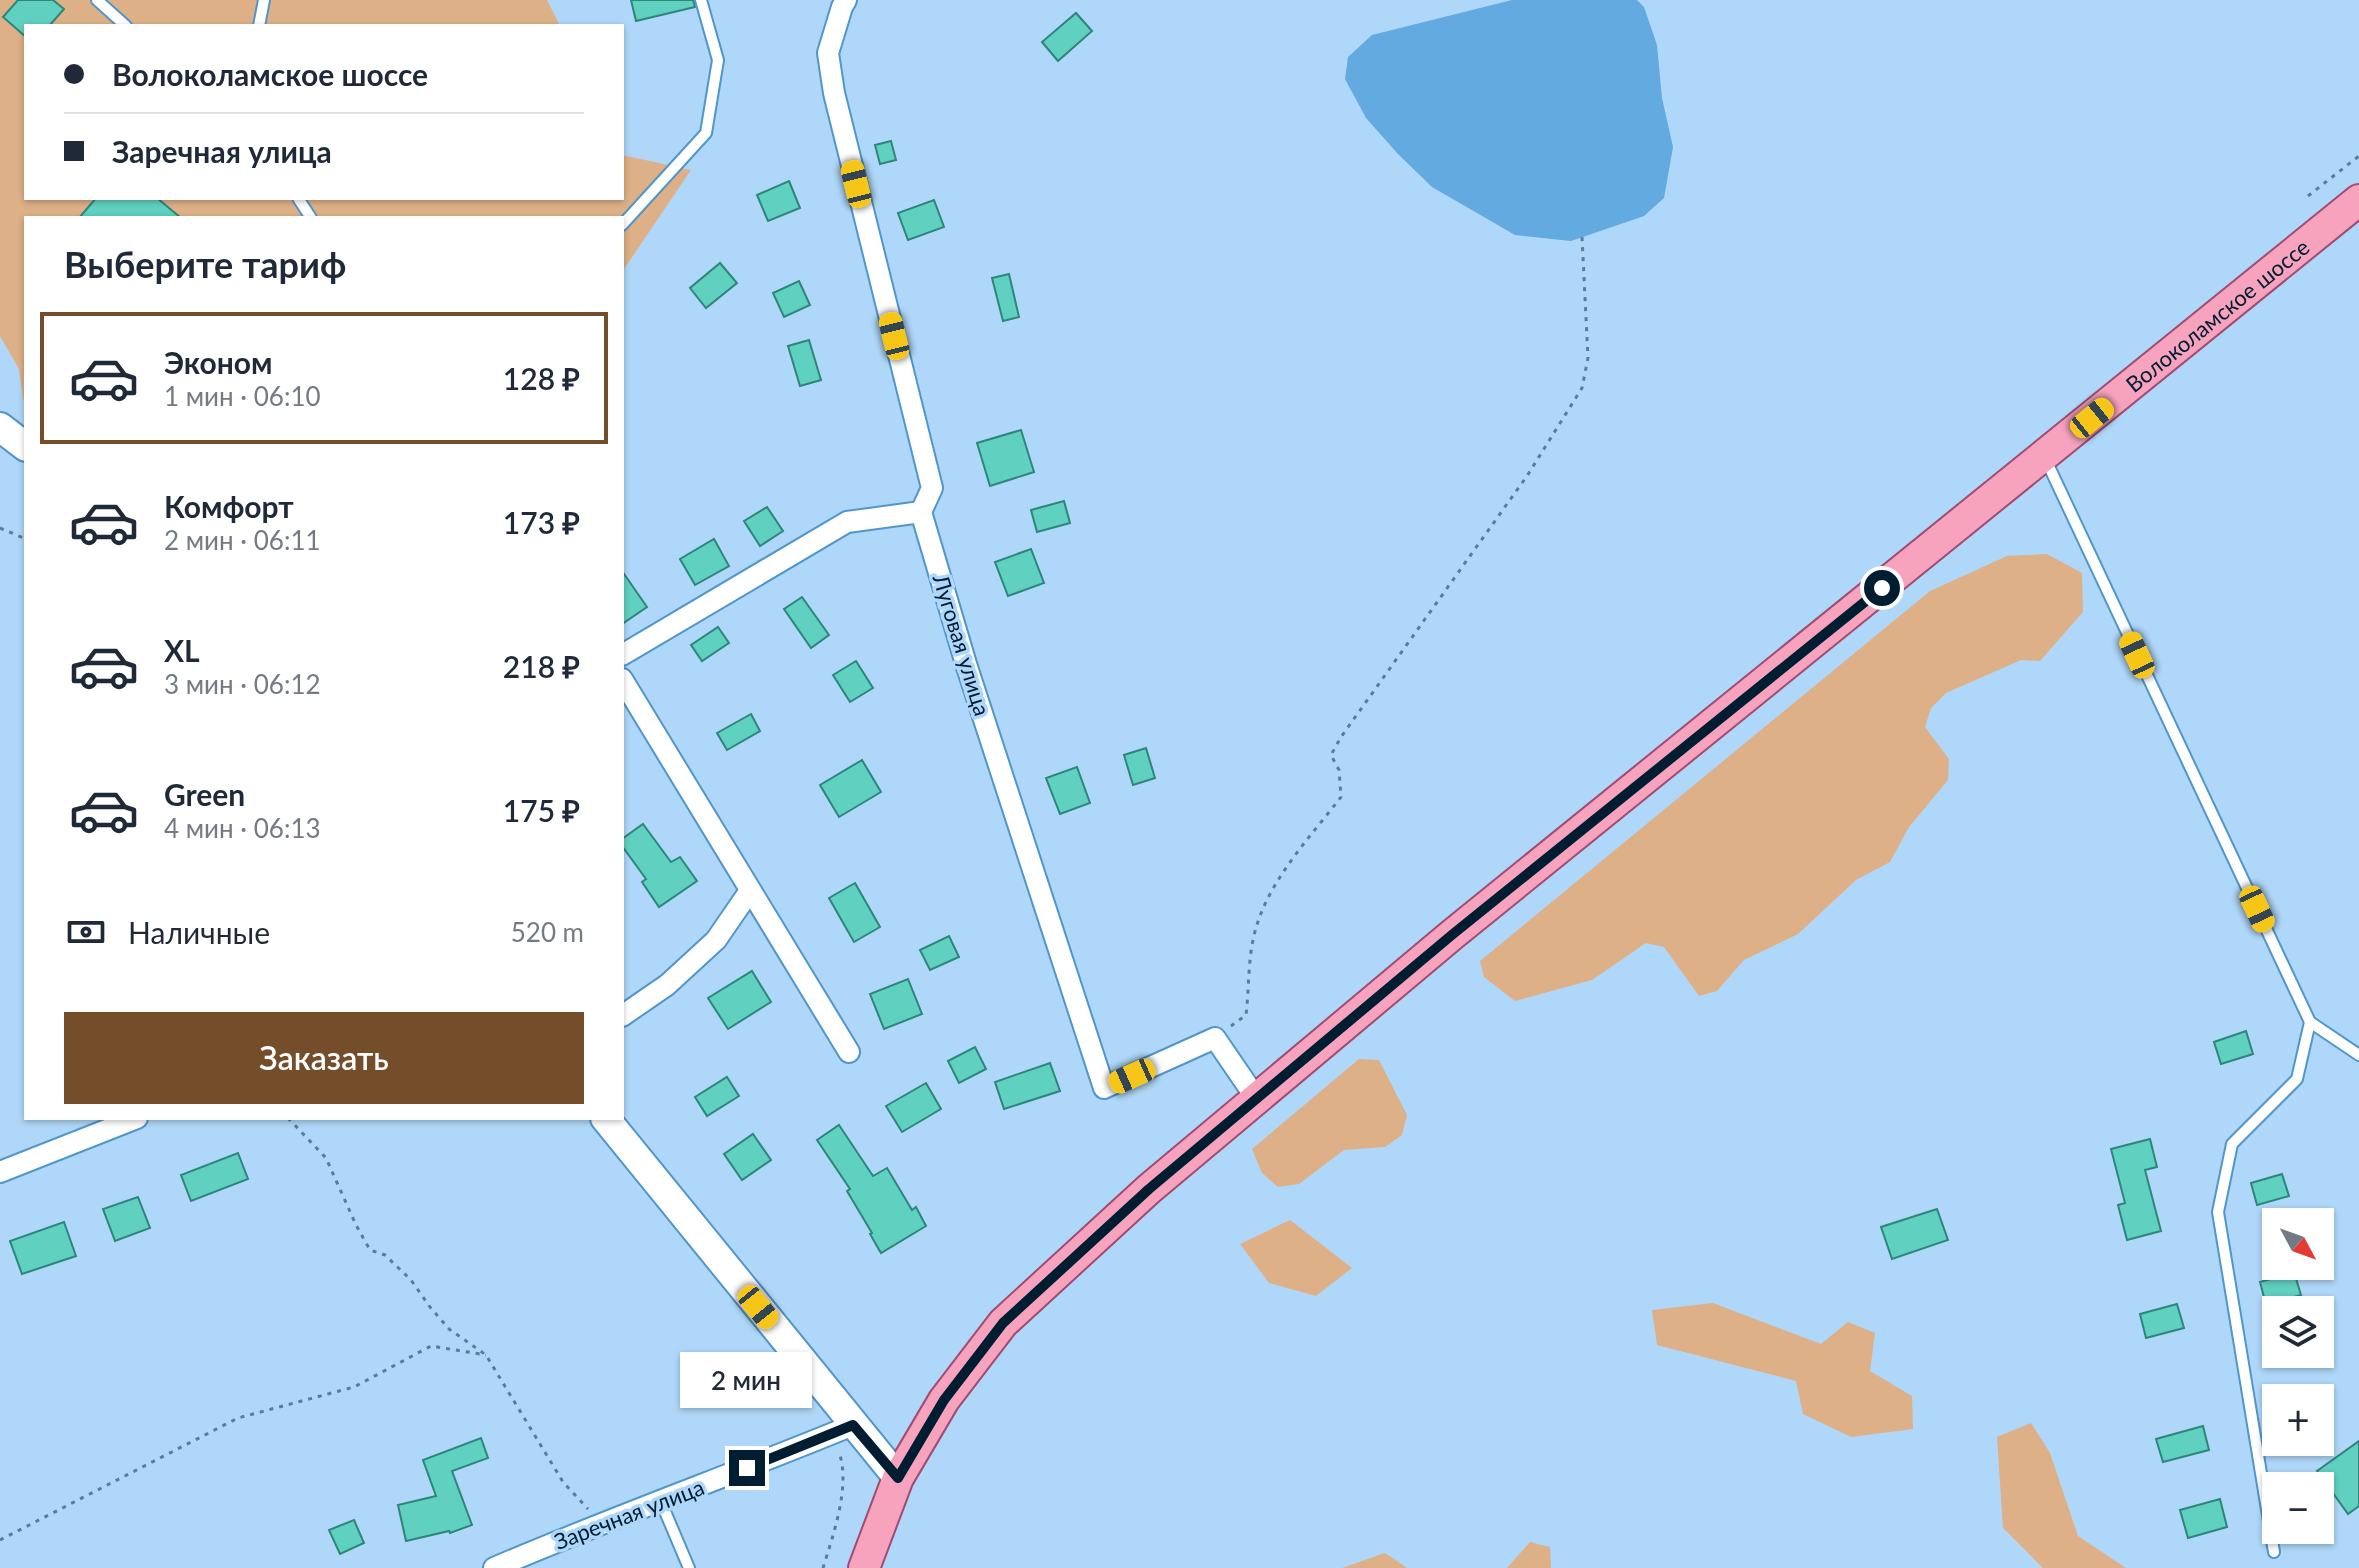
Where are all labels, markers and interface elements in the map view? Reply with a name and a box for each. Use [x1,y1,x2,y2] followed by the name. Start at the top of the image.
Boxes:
[112,56,428,92] text: Волоколамское шоссе
[112,133,332,169] text: Заречная улица
[839,158,873,210] car
[2120,233,2314,397] street label: Волоколамское шоссе
[64,242,346,286] text: Выберите тариф
[877,310,911,362] car
[68,342,140,414] icon: car
[164,344,273,380] text: Эконом
[503,360,580,396] text: 128 ₽
[164,380,321,412] text: 1 мин · 06:10
[2066,394,2118,442] car
[68,486,140,558] icon: car
[164,488,294,524] text: Комфорт
[503,504,580,540] text: 173 ₽
[164,524,321,556] text: 2 мин · 06:11
[927,570,996,719] street label: Луговая улица
[1864,570,1900,606] route start
[2116,628,2158,682] car
[68,630,140,702] icon: car
[164,632,200,668] text: XL
[503,648,580,684] text: 218 ₽
[164,668,321,700] text: 3 мин · 06:12
[68,774,140,846] icon: car
[164,776,245,812] text: Green
[503,792,580,828] text: 175 ₽
[164,812,321,844] text: 4 мин · 06:13
[2236,882,2278,936] car
[64,910,108,954] icon: cash
[128,914,270,950] text: Наличные
[511,916,584,948] text: 520 m
[64,1012,584,1104] button: Заказать
[1105,1055,1159,1097] car
[2262,1208,2334,1280] north arrow
[2262,1208,2334,1544] map controls
[734,1281,782,1333] car
[2262,1296,2334,1368] button: layers
[681,1352,813,1408] callout: 2 мин
[711,1364,781,1396] text: 2 мин
[2262,1384,2334,1456] button: +
[729,1450,765,1486] route end
[2262,1472,2334,1544] button: −
[550,1473,708,1555] street label: Заречная улица

